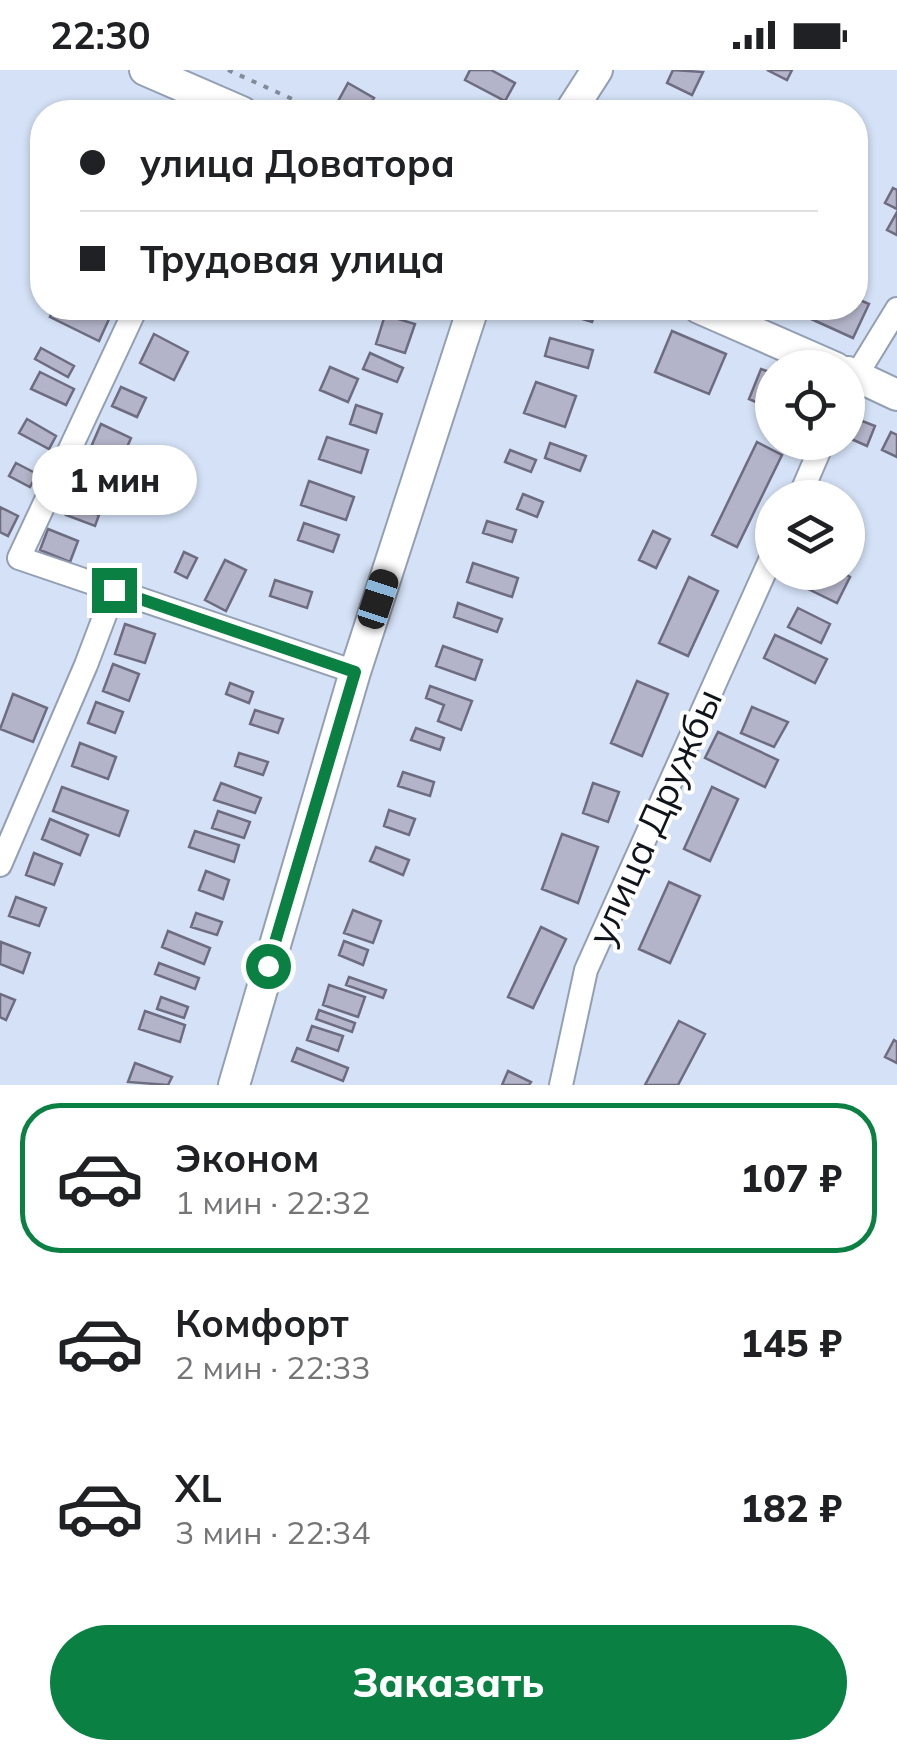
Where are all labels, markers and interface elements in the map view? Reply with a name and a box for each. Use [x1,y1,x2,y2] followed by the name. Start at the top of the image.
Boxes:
[50,11,151,59] text: 22:30
[140,139,455,187] text: улица Доватора
[140,235,445,283] text: Трудовая улица
[755,350,865,590] map controls
[755,350,865,460] button: locate
[32,445,196,515] callout: 1 мин
[69,460,160,500] text: 1 мин
[755,480,865,590] button: layers
[354,566,402,632] car
[92,568,137,613] route end
[576,681,732,952] street label: улица Дружбы
[246,944,291,989] route start
[55,1133,145,1223] icon: car
[175,1134,319,1182] text: Эконом
[740,1154,842,1202] text: 107 ₽
[175,1182,370,1222] text: 1 мин · 22:32
[55,1298,145,1388] icon: car
[175,1299,349,1347] text: Комфорт
[740,1319,842,1367] text: 145 ₽
[175,1347,370,1387] text: 2 мин · 22:33
[55,1463,145,1553] icon: car
[175,1464,222,1512] text: XL
[740,1484,842,1532] text: 182 ₽
[175,1512,370,1552] text: 3 мин · 22:34
[50,1625,847,1740] button: Заказать

